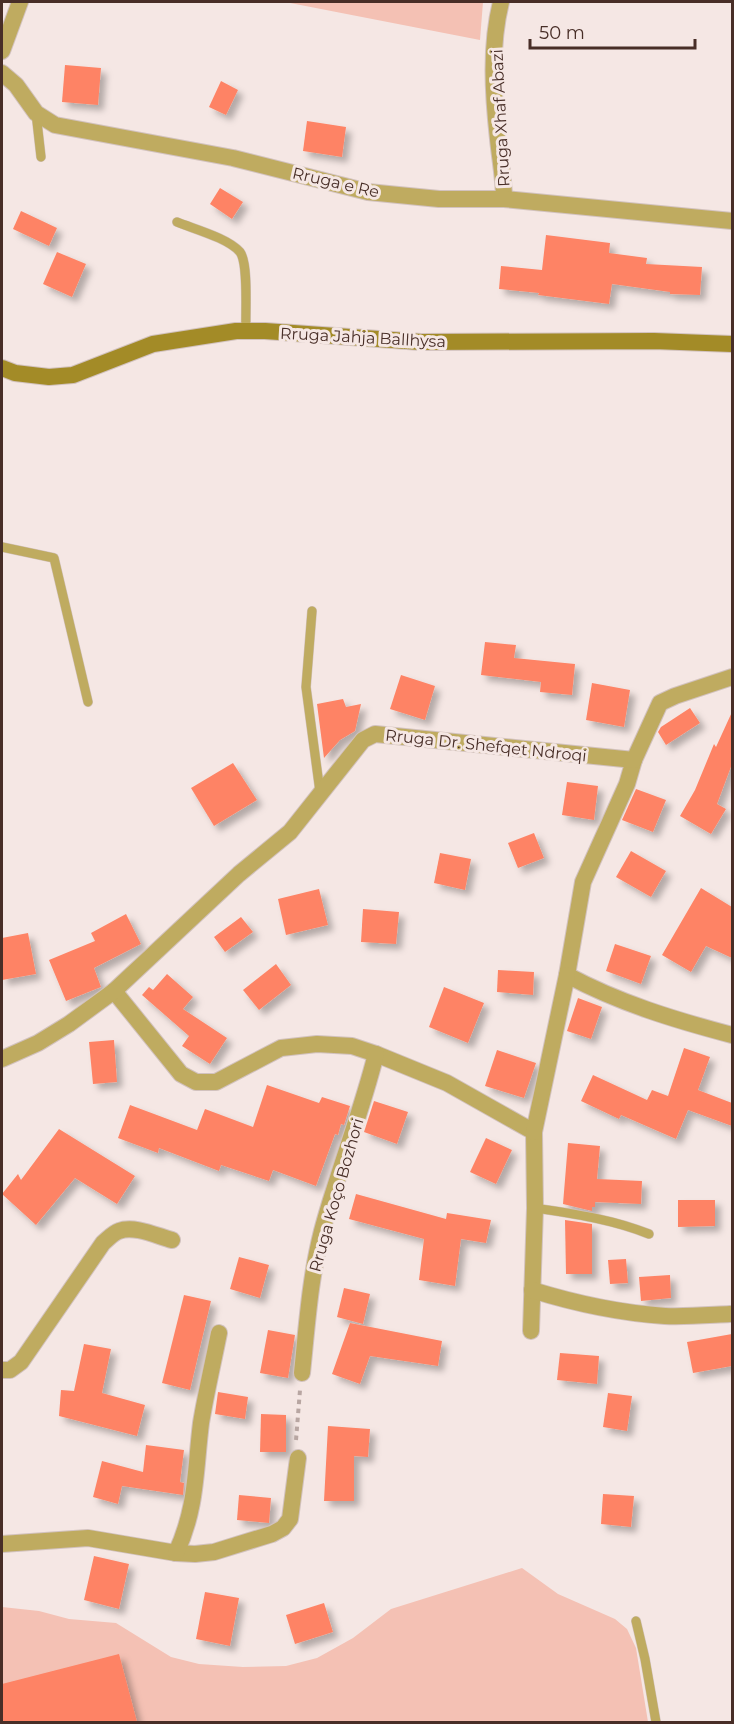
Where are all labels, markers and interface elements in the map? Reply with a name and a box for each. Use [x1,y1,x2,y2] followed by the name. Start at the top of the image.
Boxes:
[530,12,695,50] scale bar
[539,22,585,44] text: 50 m
[487,49,514,187] street label: Rruga Xhaf Abazi
[291,163,381,202] street label: Rruga e Re
[280,324,446,351] street label: Rruga Jahja Ballhysa
[384,725,588,766] street label: Rruga Dr. Shefqet Ndroqi
[305,1116,368,1274] street label: Rruga Koço Bozhori

